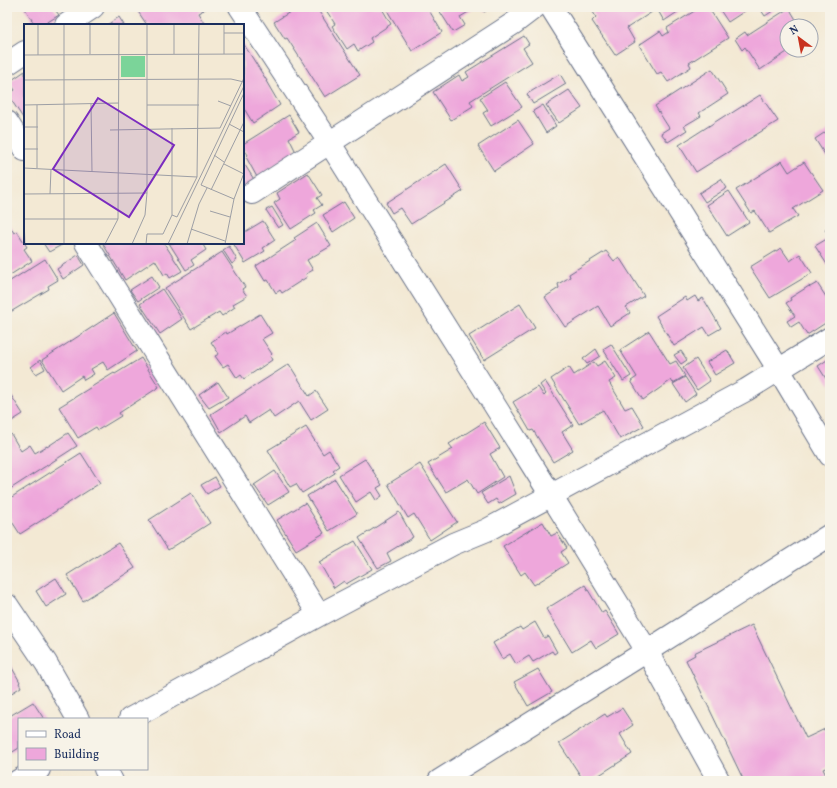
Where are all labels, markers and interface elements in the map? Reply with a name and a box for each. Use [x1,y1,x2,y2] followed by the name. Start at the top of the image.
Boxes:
[779,18,819,58] north arrow
[787,22,802,39] text: N
[24,24,244,244] inset map
[18,718,148,770] legend
[54,727,81,743] text: Road
[54,747,99,763] text: Building

